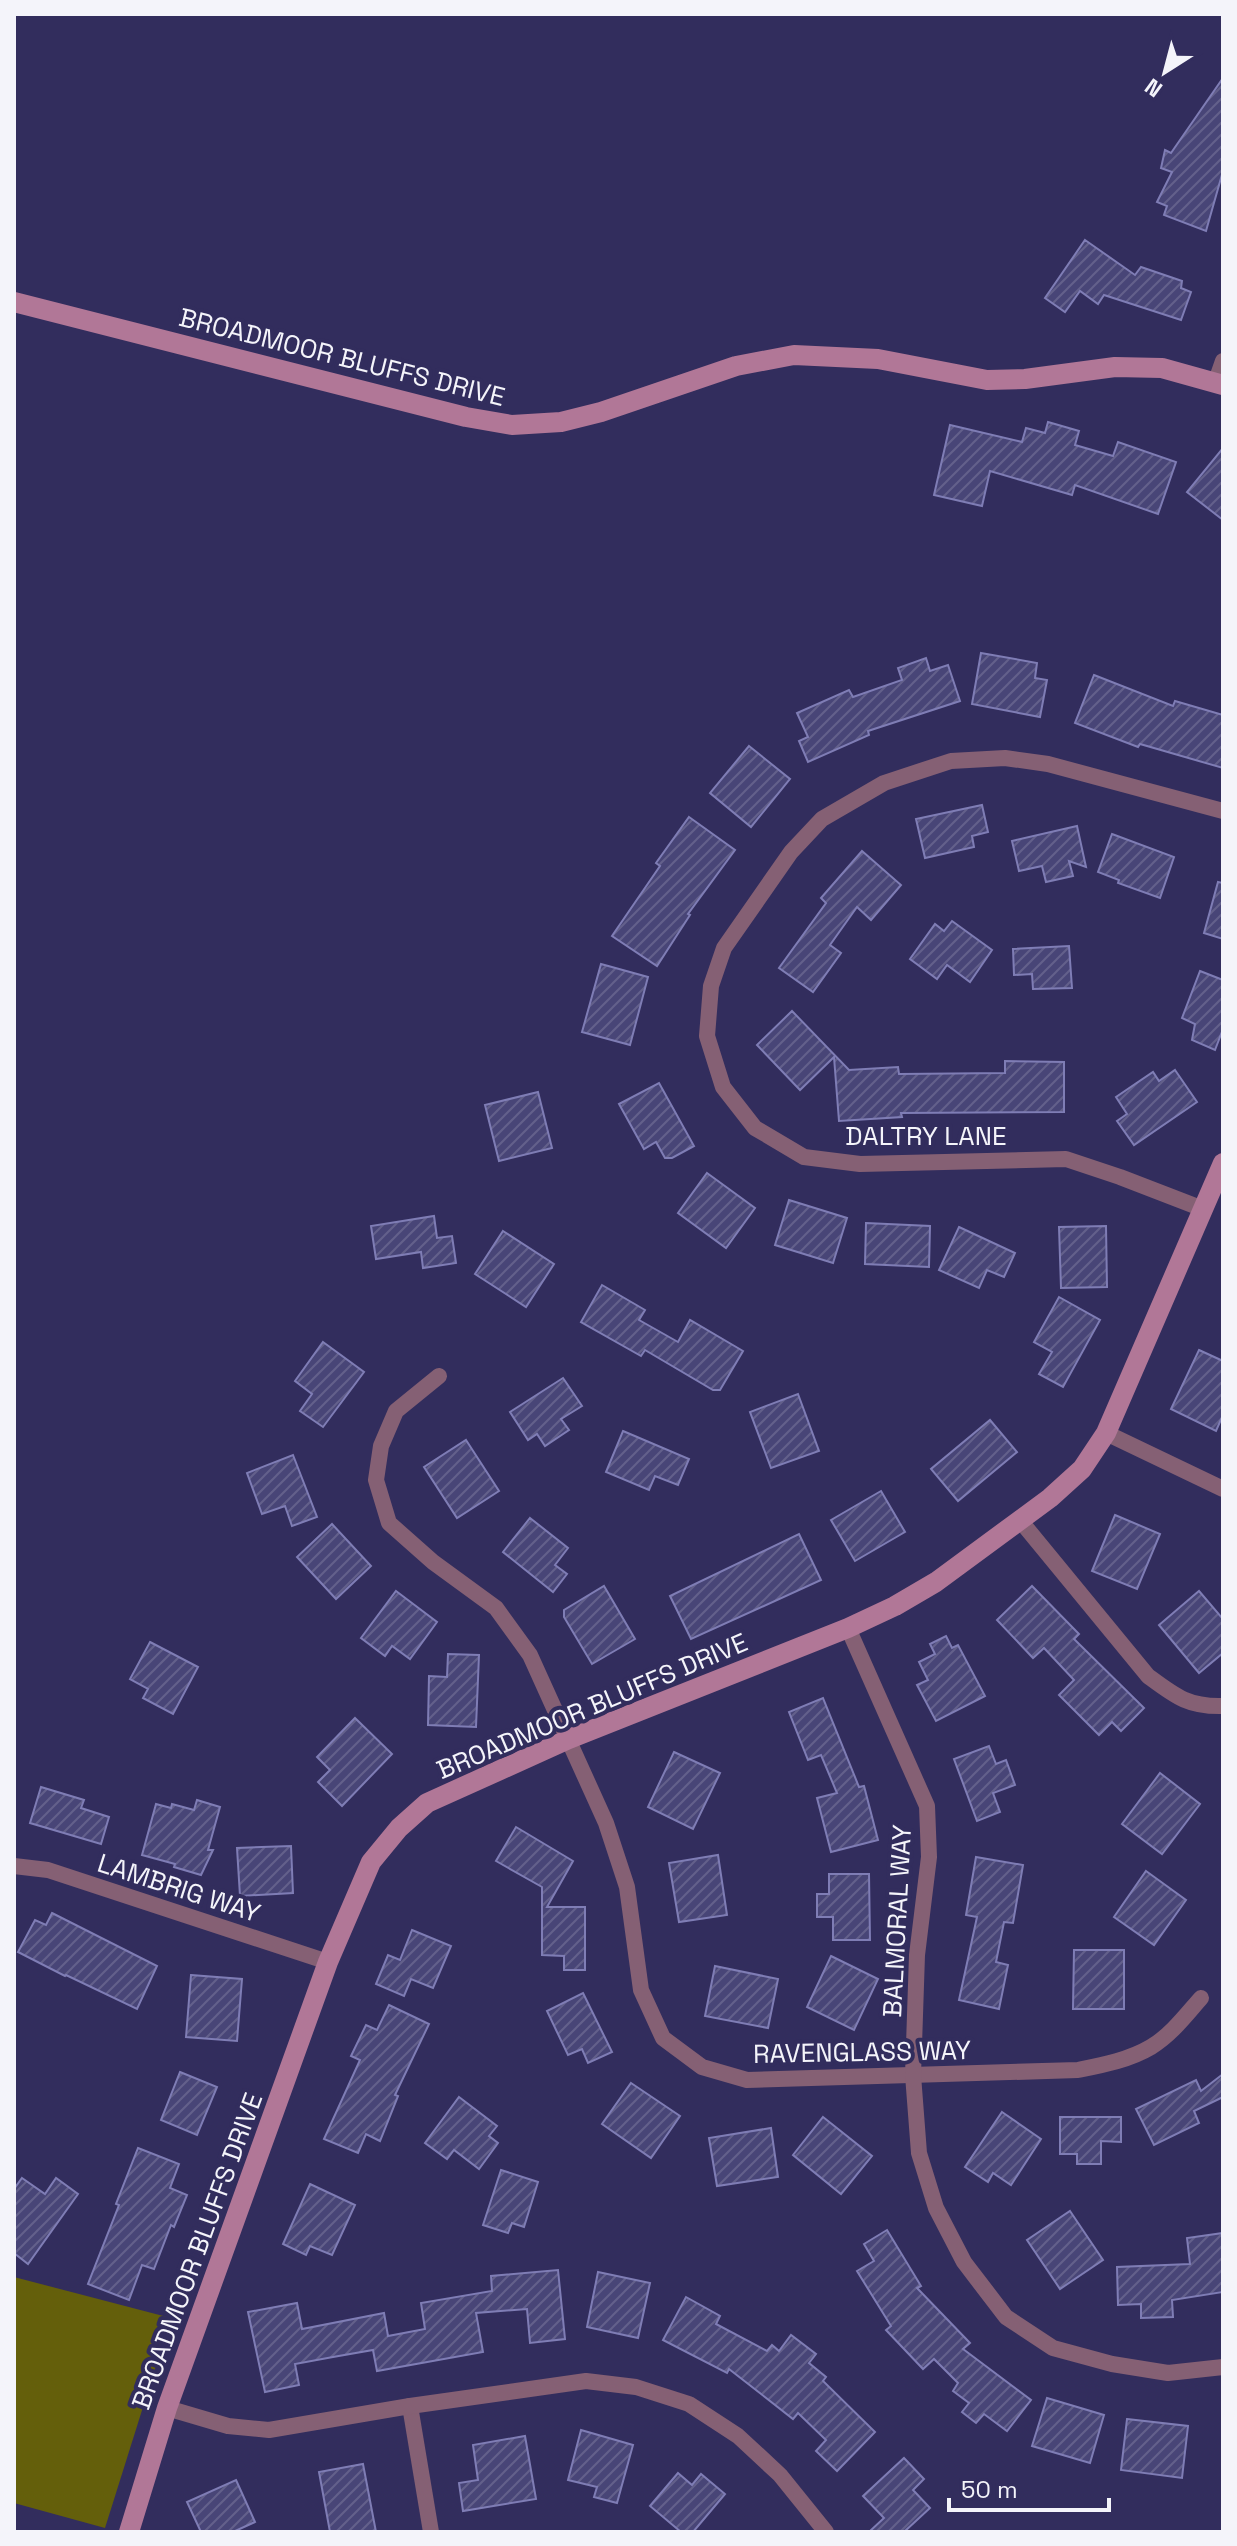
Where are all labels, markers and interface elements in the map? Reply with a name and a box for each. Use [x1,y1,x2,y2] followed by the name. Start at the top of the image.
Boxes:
[1125,32,1205,112] north arrow
[1139,73,1167,104] text: N
[176,300,508,414] street label: BROADMOOR BLUFFS DRIVE
[845,1119,1007,1153] street label: DALTRY LANE
[431,1625,753,1787] street label: BROADMOOR BLUFFS DRIVE
[875,1824,919,2018] street label: BALMORAL WAY
[93,1846,265,1930] street label: LAMBRIG WAY
[753,2033,971,2071] street label: RAVENGLASS WAY
[124,2088,270,2414] street label: BROADMOOR BLUFFS DRIVE
[949,2462,1109,2512] scale bar
[961,2474,1018,2505] text: 50 m

